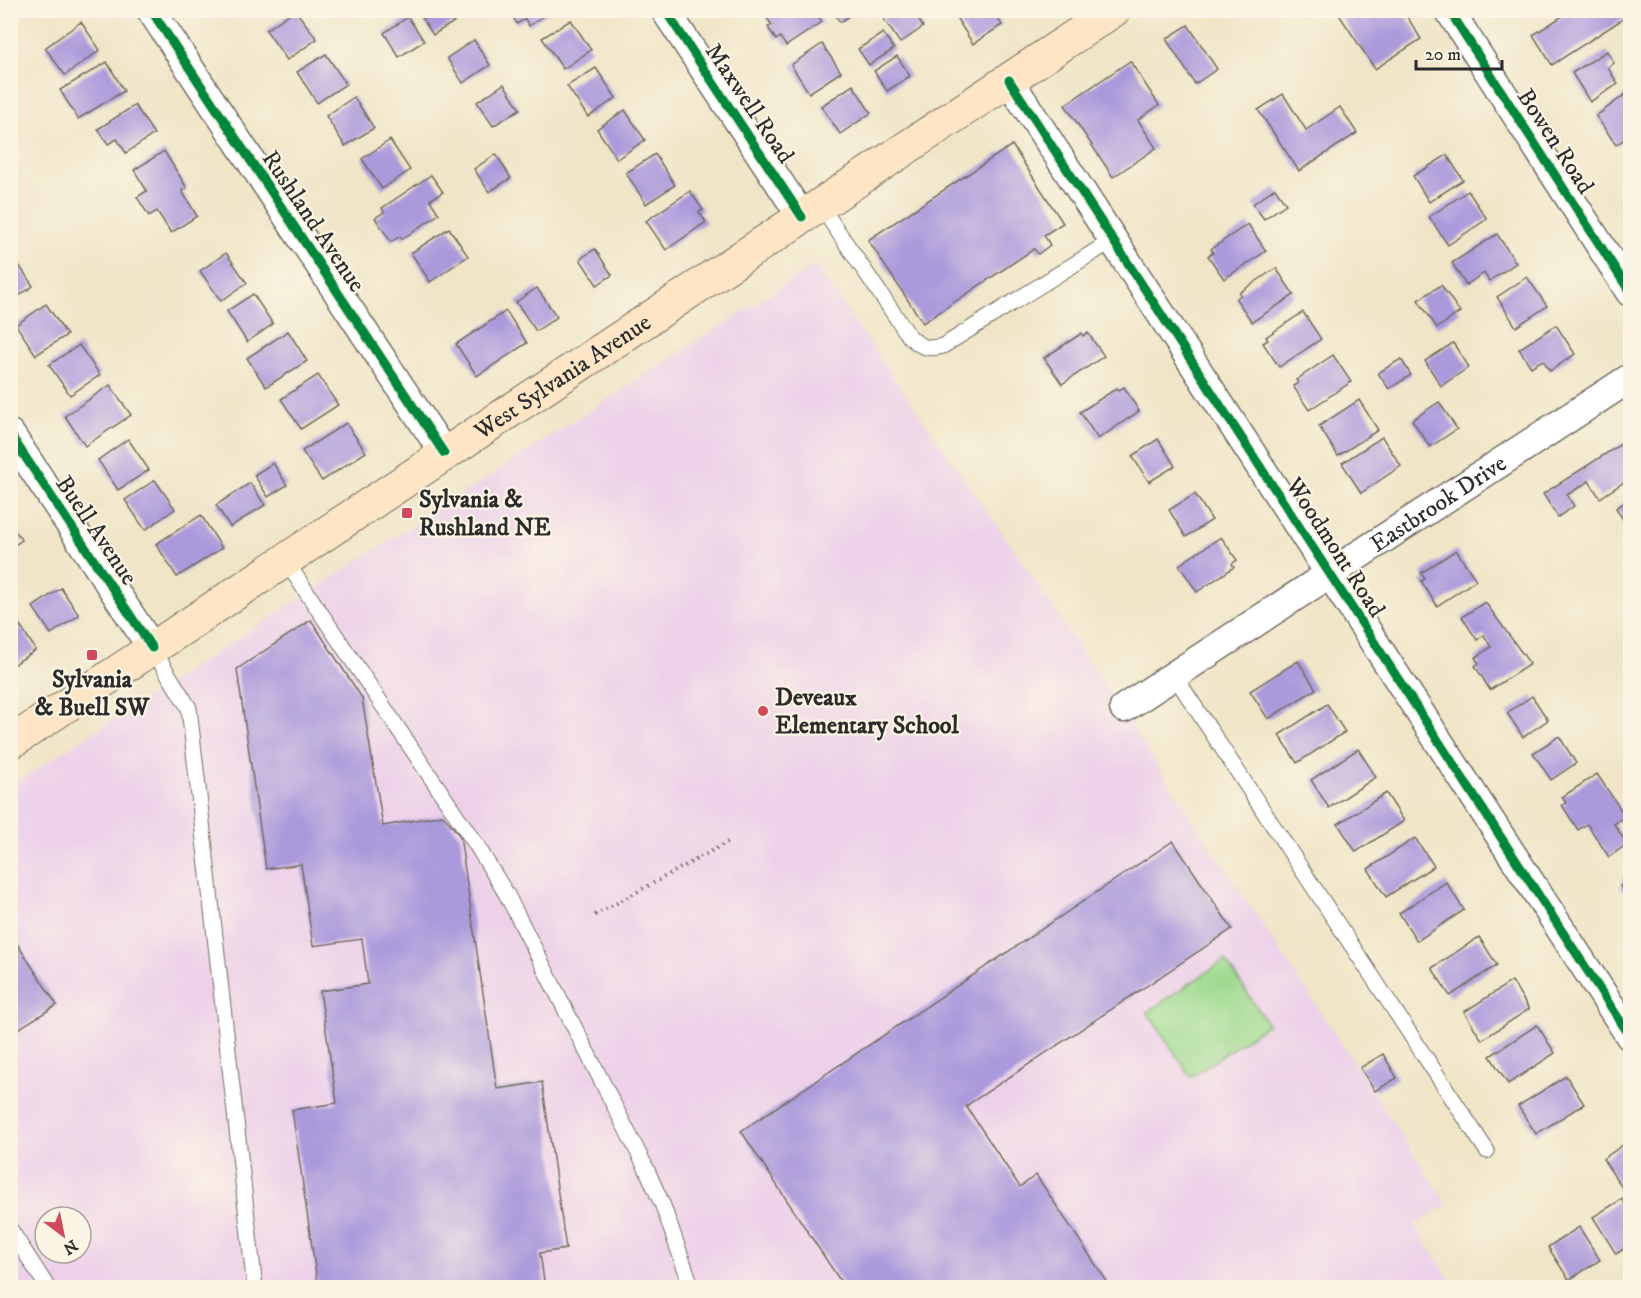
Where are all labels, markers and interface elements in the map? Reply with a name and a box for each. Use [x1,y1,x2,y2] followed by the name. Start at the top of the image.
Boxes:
[1416,33,1502,71] scale bar
[698,38,800,169] street label: Maxwell Road
[1425,44,1461,66] text: 20 m
[1510,83,1600,200] street label: Bowen Road
[255,145,372,298] street label: Rushland Avenue
[468,308,657,447] street label: West Sylvania Avenue
[1365,449,1513,559] street label: Eastbrook Drive
[49,470,144,591] street label: Buell Avenue
[1278,471,1392,623] street label: Woodmont Road
[419,485,551,543] place label: Sylvania & Rushland NE
[400,506,414,520] marker: Sylvania & Rushland NE
[85,648,99,662] marker: Sylvania & Buell SW
[35,665,150,723] place label: Sylvania & Buell SW
[775,683,959,741] place label: Deveaux Elementary School
[756,704,770,718] marker: Deveaux Elementary School
[33,1205,93,1265] north arrow
[60,1235,81,1259] text: N

